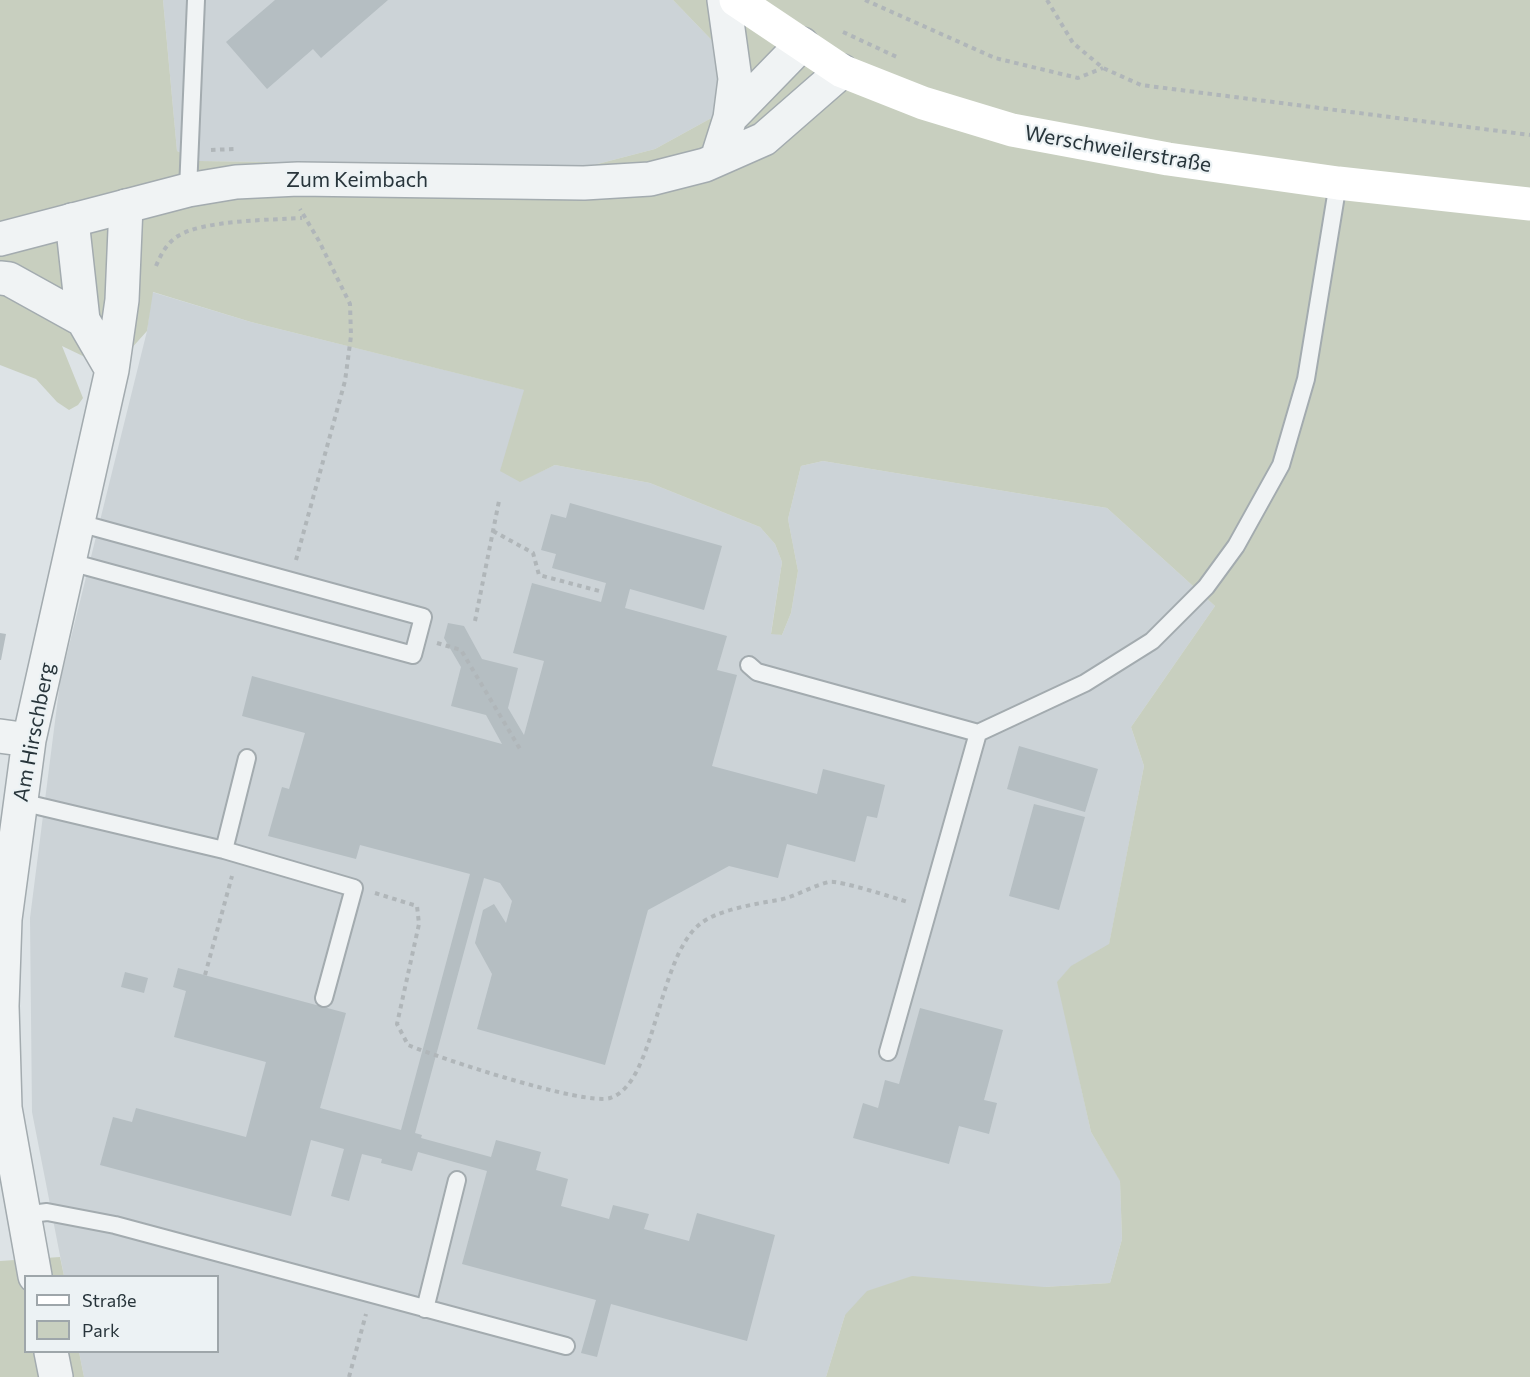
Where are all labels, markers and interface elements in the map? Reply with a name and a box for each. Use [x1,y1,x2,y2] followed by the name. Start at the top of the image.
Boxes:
[1023,120,1213,178] street label: Werschweilerstraße
[286,167,428,193] street label: Zum Keimbach
[8,660,60,804] street label: Am Hirschberg
[24,1275,219,1353] legend
[82,1289,137,1311] text: Straße
[82,1319,120,1341] text: Park

